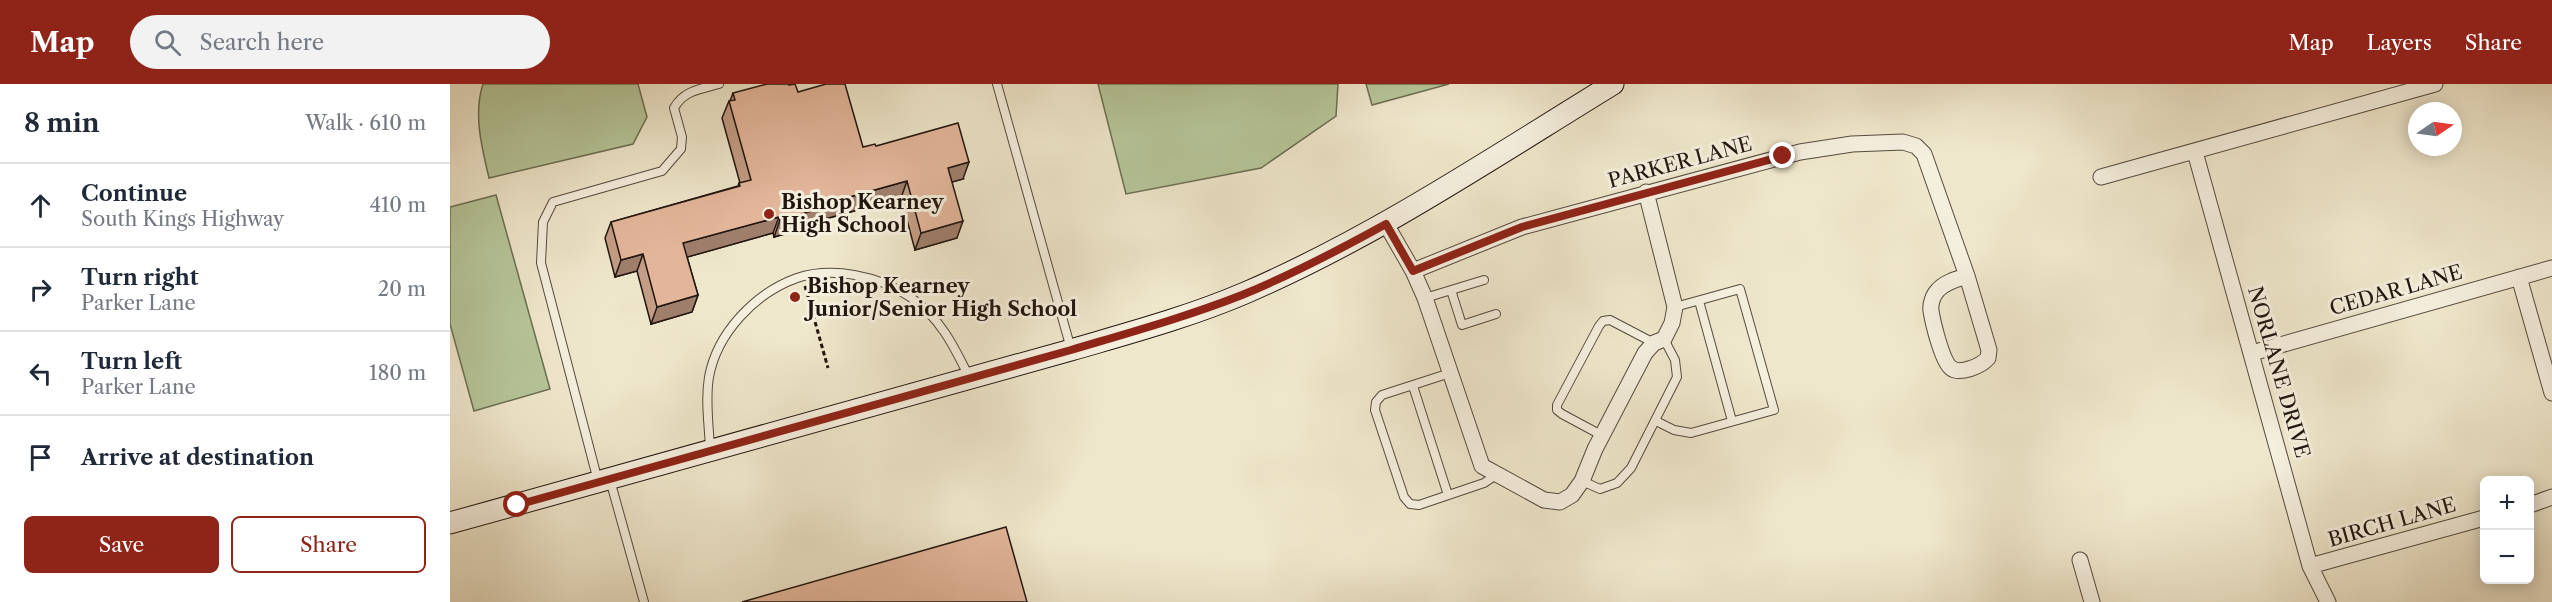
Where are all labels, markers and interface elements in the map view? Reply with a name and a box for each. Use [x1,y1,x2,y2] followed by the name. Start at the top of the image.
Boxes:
[130,15,550,69] search box
[30,25,94,59] text: Map
[151,26,184,59] icon: search
[199,29,324,56] text: Search here
[2289,30,2334,55] text: Map
[2367,30,2432,55] text: Layers
[2465,30,2522,55] text: Share
[2408,102,2462,156] north arrow
[24,107,100,139] text: 8 min
[305,111,426,135] text: Walk · 610 m
[1605,131,1755,193] street label: PARKER LANE
[1769,142,1795,168] route end
[81,180,187,207] text: Continue
[24,189,57,222] icon: ahead
[781,190,944,237] place label: Bishop Kearney High School
[369,193,426,217] text: 410 m
[81,207,284,231] text: South Kings Highway
[762,207,776,221] marker: Bishop Kearney High School
[2327,260,2465,320] street label: CEDAR LANE
[81,264,199,291] text: Turn right
[24,273,57,306] icon: right
[803,274,1077,321] place label: Bishop Kearney Junior/Senior High School
[378,277,426,301] text: 20 m
[2243,283,2315,461] street label: NORLANE DRIVE
[788,290,802,304] marker: Bishop Kearney Junior/Senior High School
[81,291,196,315] text: Parker Lane
[81,348,182,375] text: Turn left
[24,357,57,390] icon: left
[369,361,426,385] text: 180 m
[81,375,196,399] text: Parker Lane
[24,441,57,474] icon: arrive
[81,444,314,471] text: Arrive at destination
[2480,476,2534,584] map controls
[2480,476,2534,530] button: +
[503,491,529,517] route start
[2325,492,2459,552] street label: BIRCH LANE
[24,516,219,573] button: Save
[231,516,426,573] button: Share
[2480,530,2534,584] button: −

